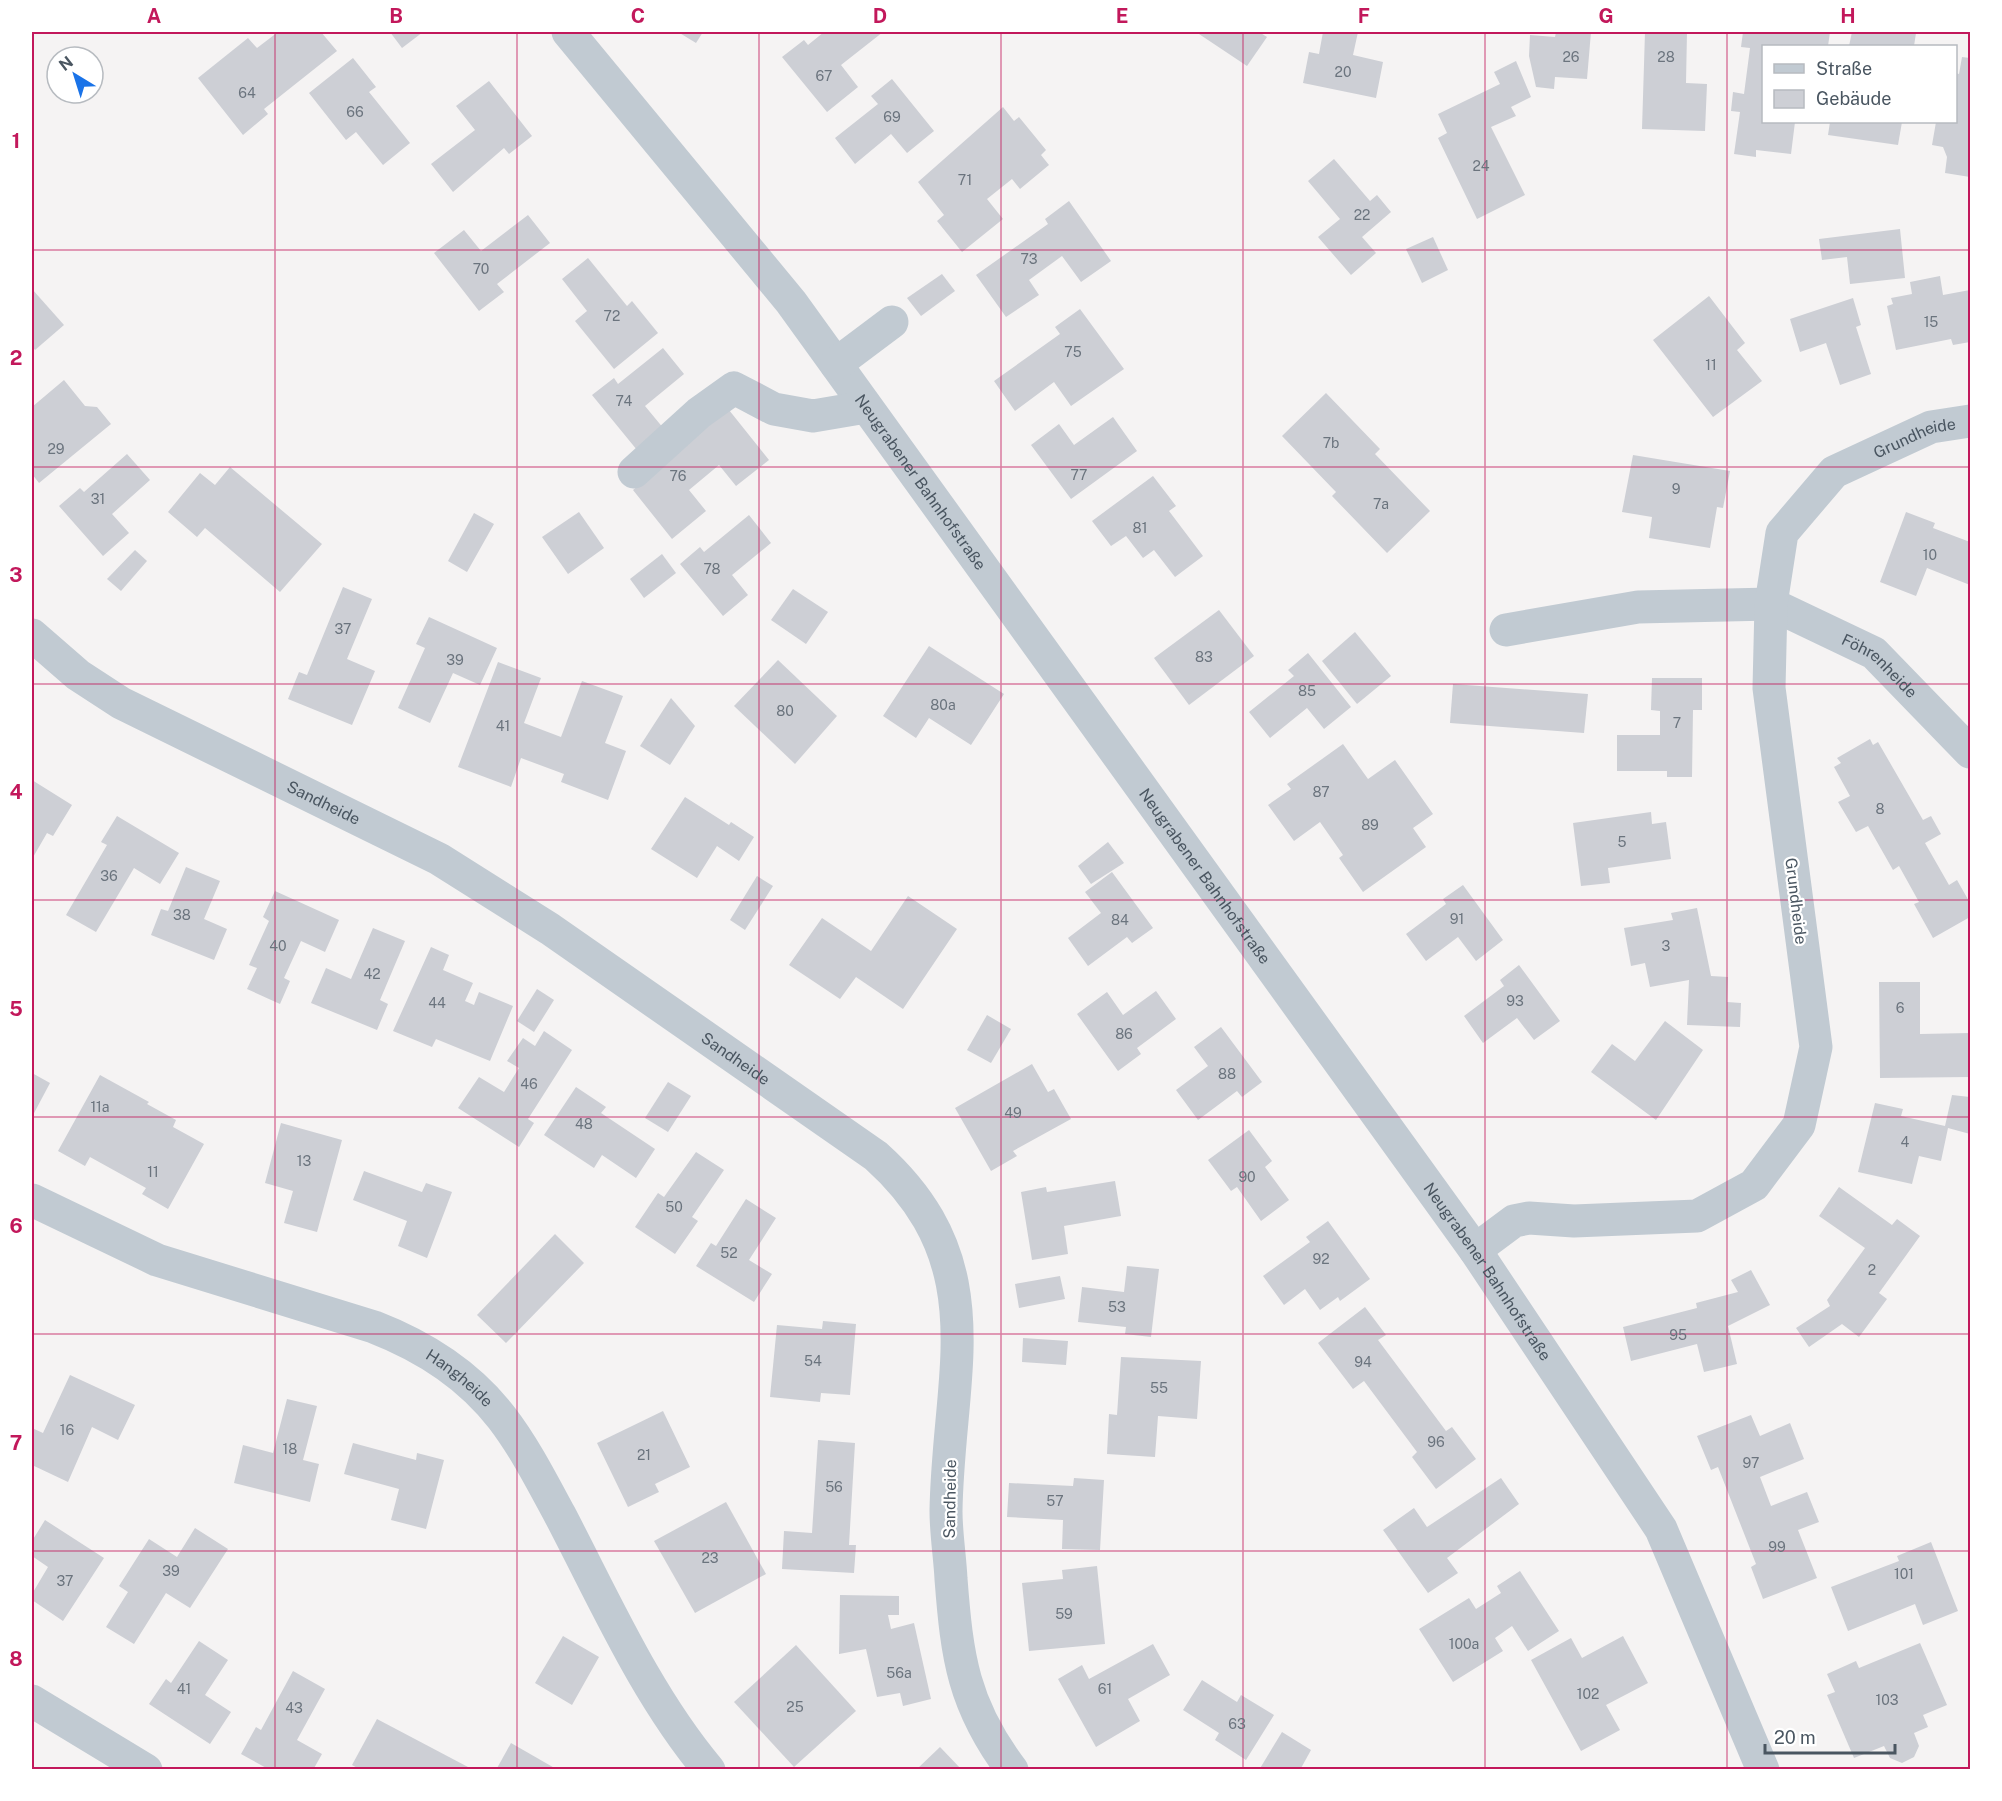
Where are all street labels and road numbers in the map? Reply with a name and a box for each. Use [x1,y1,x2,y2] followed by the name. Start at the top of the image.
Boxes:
[851,390,990,573] street label: Neugrabener Bahnhofstraße
[1870,414,1957,462] street label: Grundheide
[1839,630,1921,702] street label: Föhrenheide
[284,776,363,828] street label: Sandheide
[1135,785,1275,967] street label: Neugrabener Bahnhofstraße
[1781,857,1811,945] street label: Grundheide
[698,1028,774,1089] street label: Sandheide
[1420,1179,1555,1364] street label: Neugrabener Bahnhofstraße
[423,1345,497,1410] street label: Hangheide
[940,1459,960,1539] street label: Sandheide

